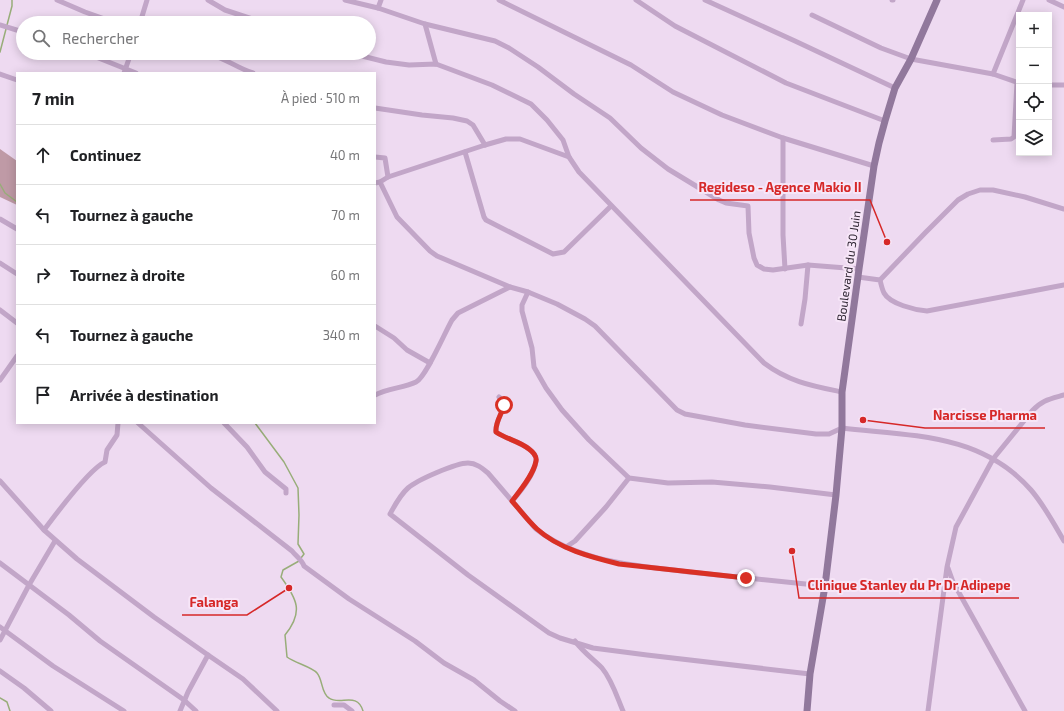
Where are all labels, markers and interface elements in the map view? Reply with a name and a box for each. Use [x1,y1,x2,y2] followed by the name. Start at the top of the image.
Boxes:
[1016,12,1052,156] map controls
[1016,12,1052,48] button: +
[16,16,376,60] search box
[30,27,52,49] icon: search
[62,29,139,47] text: Rechercher
[1016,48,1052,84] button: −
[1016,84,1052,120] button: locate
[32,88,75,108] text: 7 min
[281,90,360,106] text: À pied · 510 m
[1016,120,1052,156] button: layers
[32,144,54,166] icon: ahead
[70,146,141,164] text: Continuez
[330,147,360,163] text: 40 m
[690,175,870,200] callout: Regideso - Agence Makio II
[698,179,862,195] text: Regideso - Agence Makio II
[32,204,54,226] icon: left
[70,206,193,224] text: Tournez à gauche
[331,207,360,223] text: 70 m
[833,210,863,322] street label: Boulevard du 30 Juin
[32,264,54,286] icon: right
[70,266,185,284] text: Tournez à droite
[330,267,360,283] text: 60 m
[32,324,54,346] icon: left
[70,326,193,344] text: Tournez à gauche
[323,327,360,343] text: 340 m
[32,384,54,406] icon: arrive
[70,386,218,404] text: Arrivée à destination
[495,396,513,414] route start
[925,403,1045,428] callout: Narcisse Pharma
[933,407,1037,423] text: Narcisse Pharma
[737,569,755,587] route end
[799,573,1019,598] callout: Clinique Stanley du Pr Dr Adipepe
[807,577,1011,593] text: Clinique Stanley du Pr Dr Adipepe
[182,590,247,615] callout: Falanga
[190,594,238,610] text: Falanga

